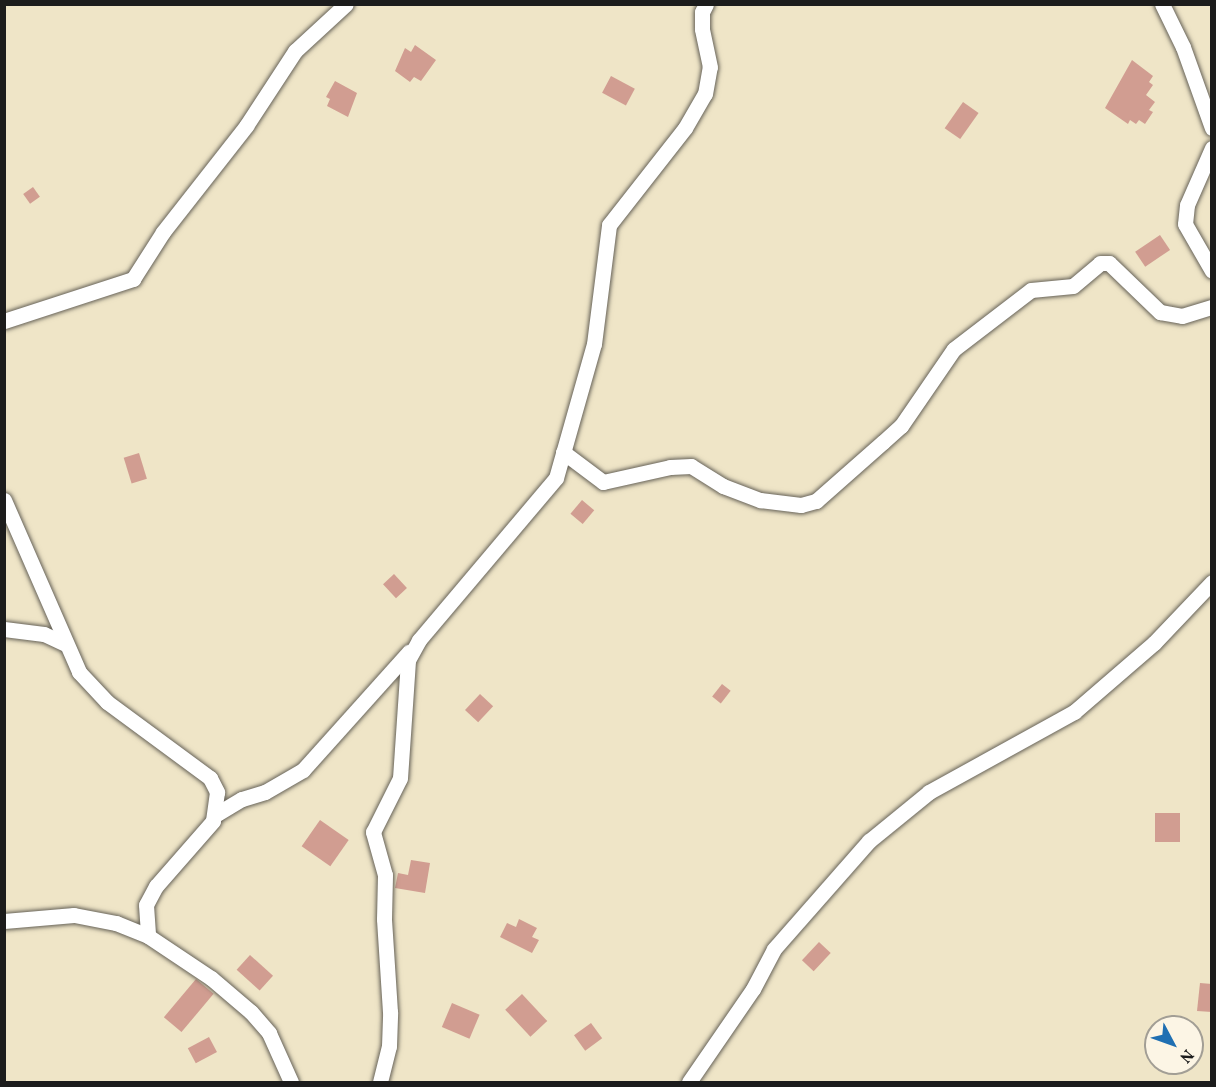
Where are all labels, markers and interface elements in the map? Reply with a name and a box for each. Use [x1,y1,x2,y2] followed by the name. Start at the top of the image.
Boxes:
[1144,1015,1204,1075] north arrow
[1174,1044,1198,1067] text: N

